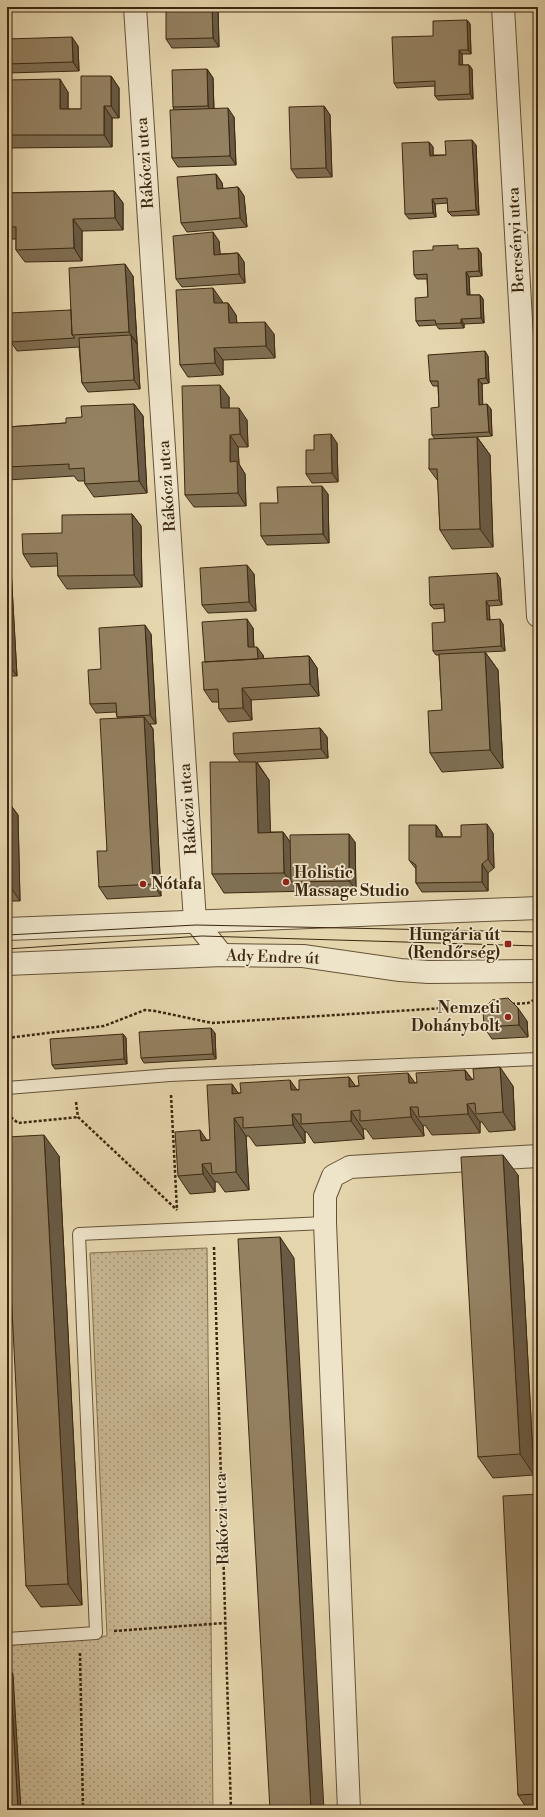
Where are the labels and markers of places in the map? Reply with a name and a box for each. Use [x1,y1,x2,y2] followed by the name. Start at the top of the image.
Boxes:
[294,863,409,901] place label: Holistic Massage Studio
[151,874,202,894] place label: Nótafa
[281,877,291,887] marker: Holistic Massage Studio
[138,879,148,889] marker: Nótafa
[408,925,500,963] place label: Hungária út (Rendőrség)
[503,939,513,949] marker: Hungária út (Rendőrség)
[411,998,500,1036] place label: Nemzeti Dohánybolt
[503,1012,513,1022] marker: Nemzeti Dohánybolt

